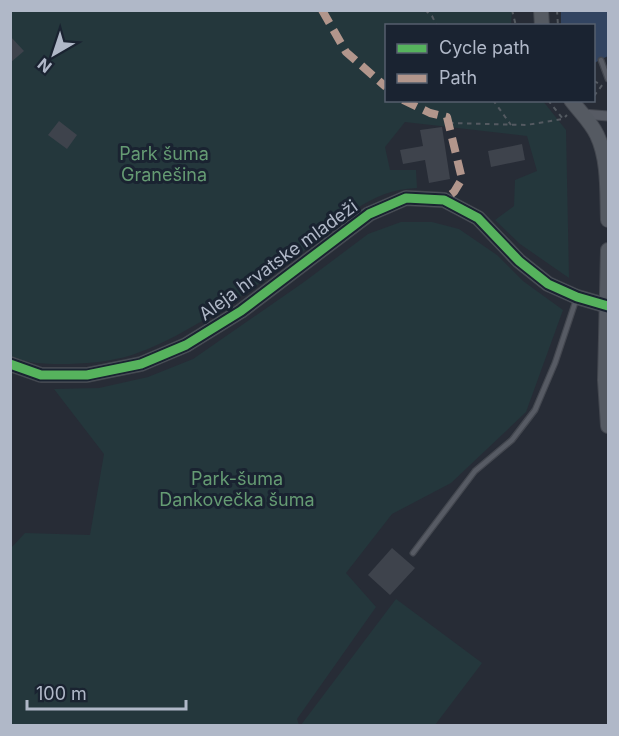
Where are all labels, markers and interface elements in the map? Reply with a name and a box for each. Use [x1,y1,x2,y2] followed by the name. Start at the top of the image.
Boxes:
[24,24,84,84] north arrow
[385,24,595,102] legend
[439,37,530,58] text: Cycle path
[34,54,56,77] text: N
[439,67,477,88] text: Path
[119,143,209,185] park label: Park šuma Granešina
[195,195,361,325] street label: Aleja hrvatske mladeži
[159,468,315,510] park label: Park-šuma Dankovečka šuma
[27,673,186,711] scale bar
[36,683,87,704] text: 100 m

